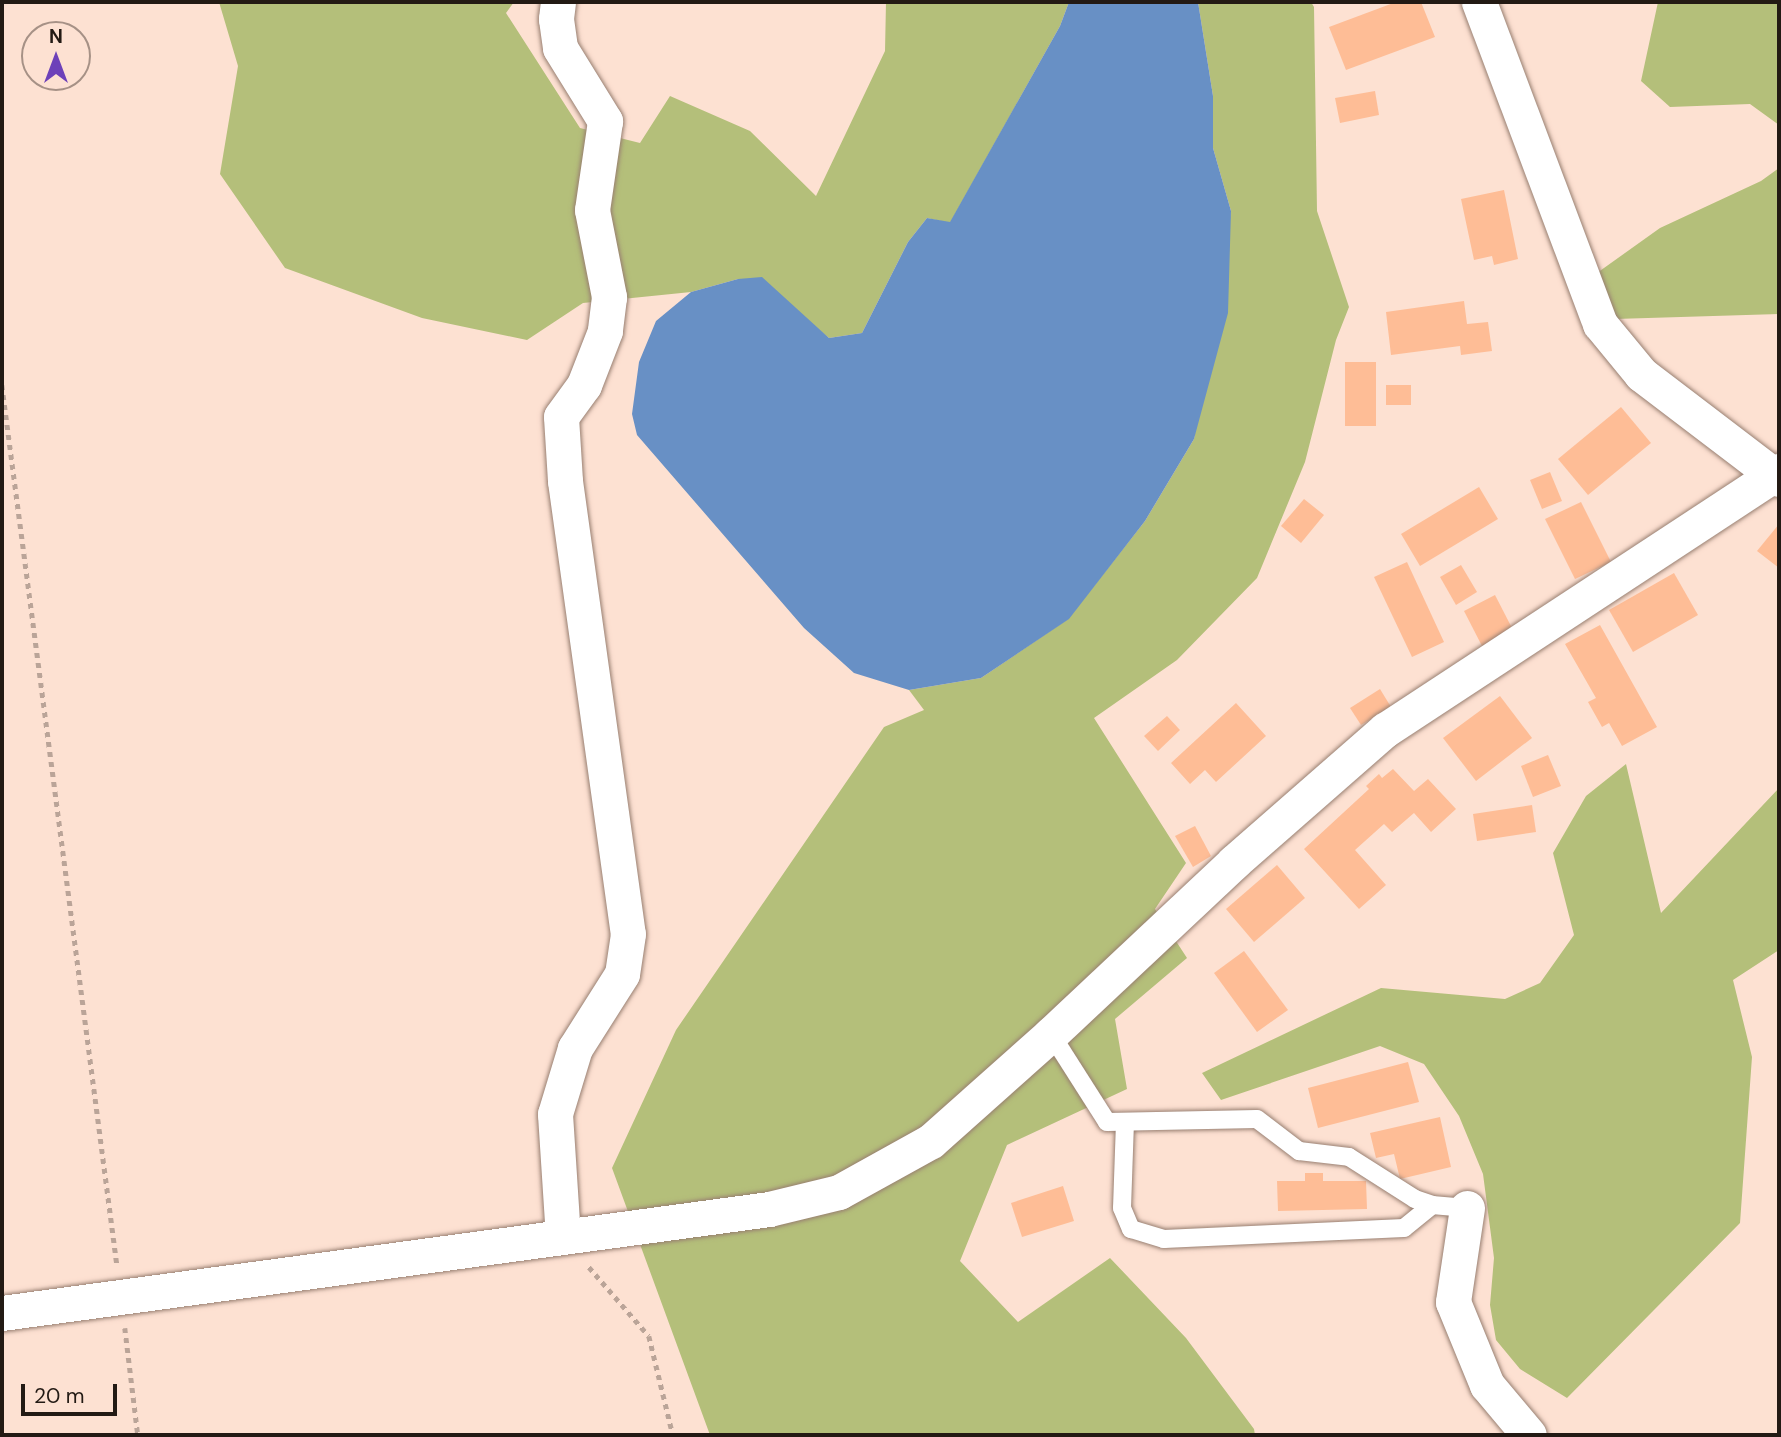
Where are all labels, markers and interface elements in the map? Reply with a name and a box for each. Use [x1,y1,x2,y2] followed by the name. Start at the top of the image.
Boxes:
[21,21,91,91] north arrow
[49,24,63,49] text: N
[24,1370,121,1414] scale bar
[34,1382,85,1410] text: 20 m

